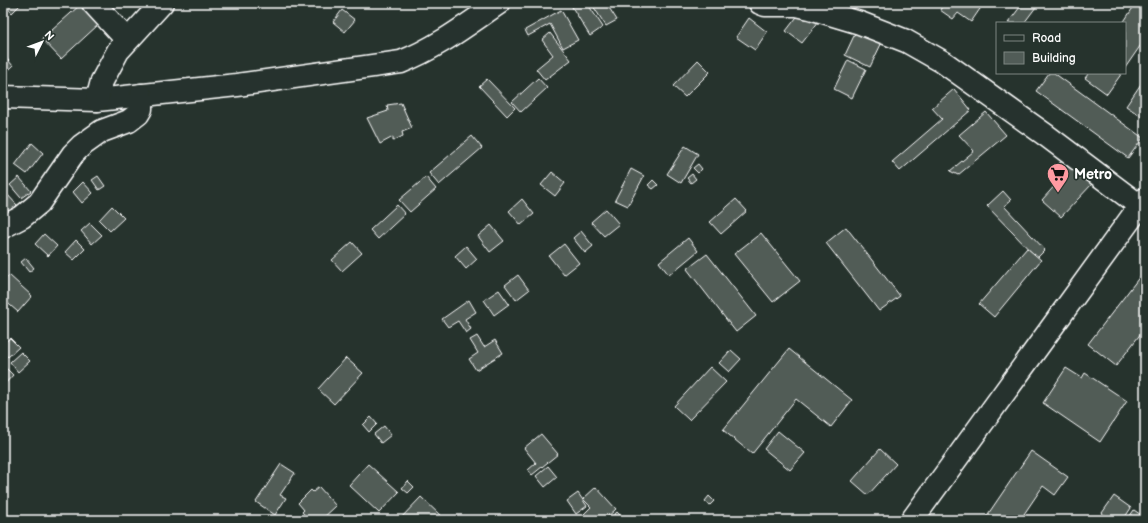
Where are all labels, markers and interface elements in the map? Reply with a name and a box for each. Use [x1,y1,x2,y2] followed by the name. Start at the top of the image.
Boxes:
[22,22,62,62] north arrow
[996,22,1126,74] legend
[41,28,57,43] text: N
[1032,31,1061,46] text: Road
[1032,51,1076,66] text: Building
[1045,161,1071,194] supermarket icon: Metro
[1074,166,1112,183] place label: Metro

